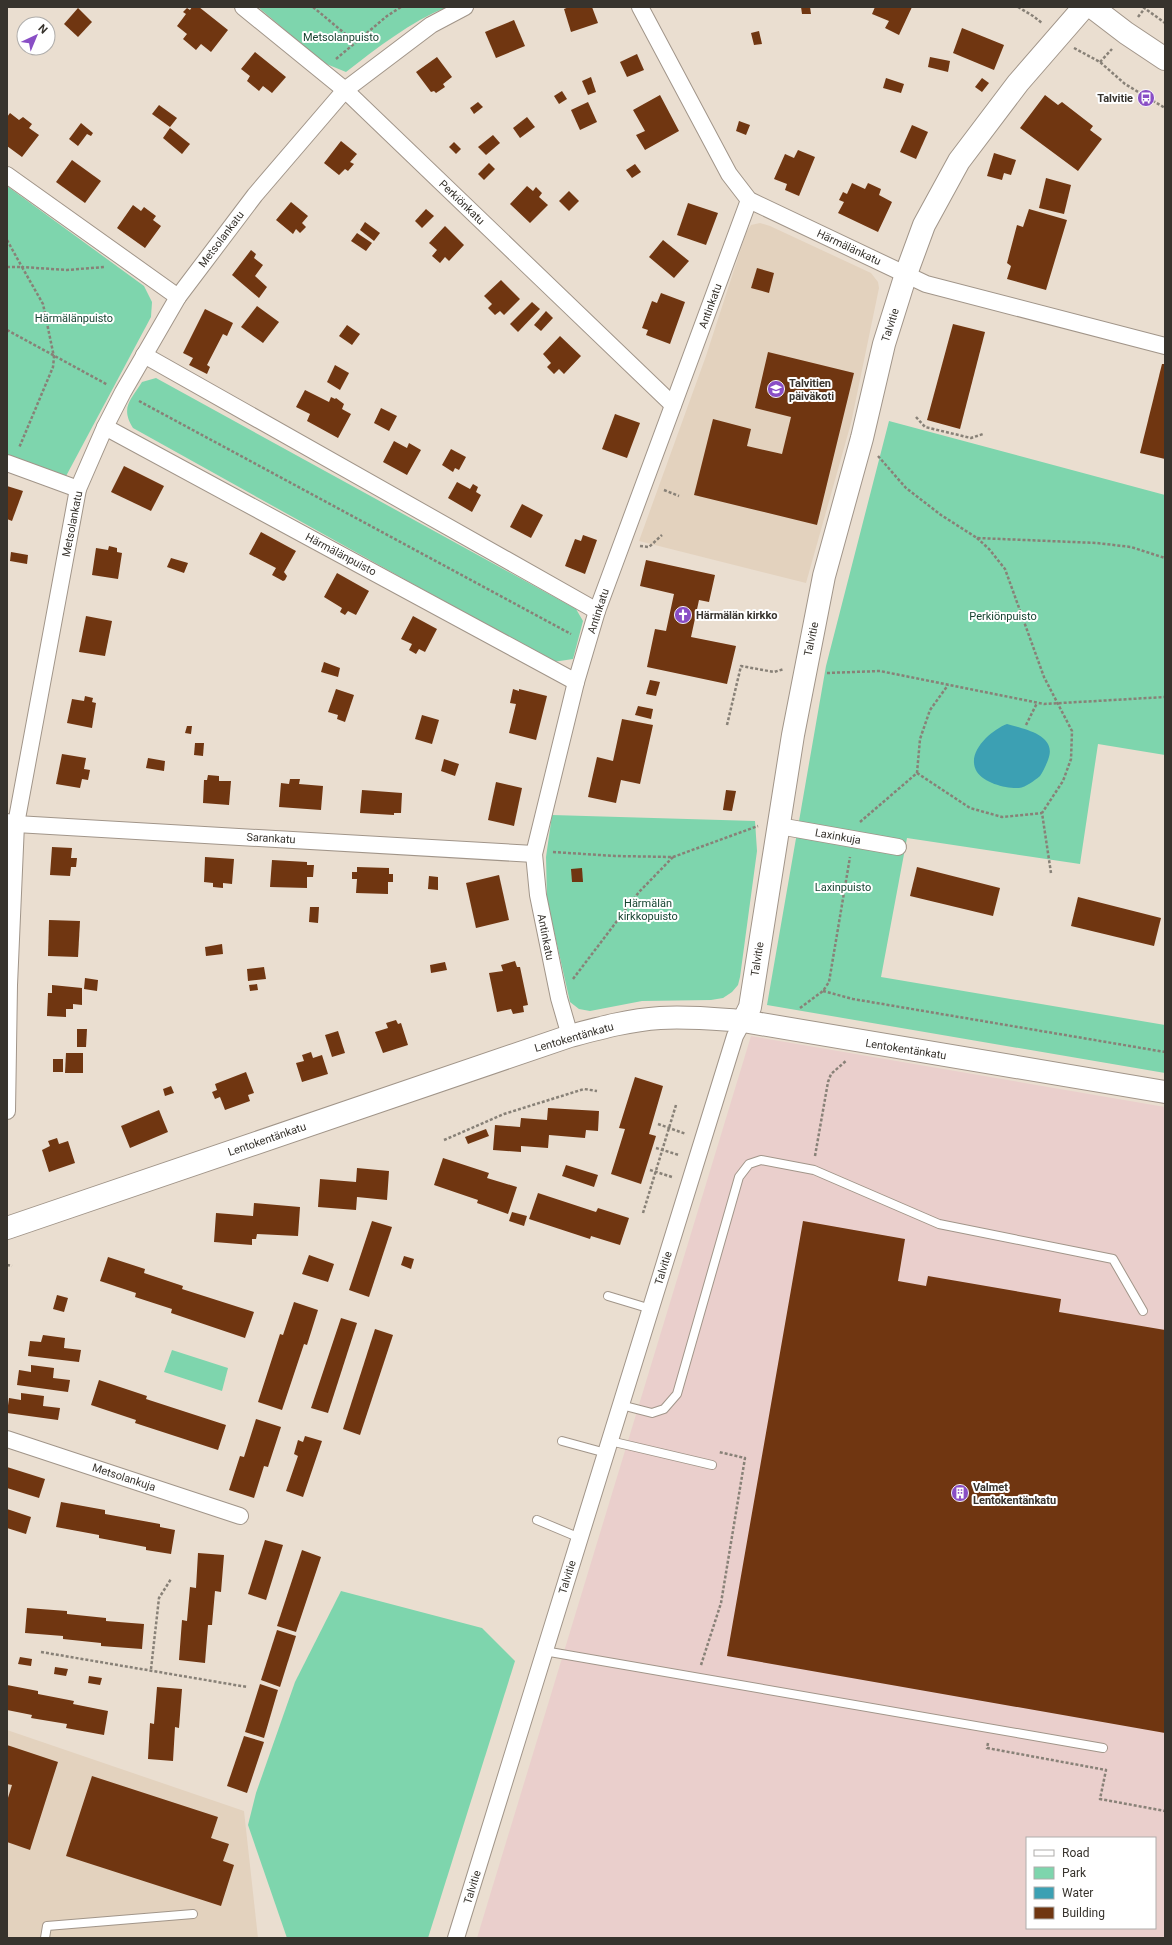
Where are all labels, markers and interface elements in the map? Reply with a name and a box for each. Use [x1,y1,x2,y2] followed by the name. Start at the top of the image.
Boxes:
[16,16,56,56] north arrow
[35,22,50,37] text: N
[303,31,379,44] park label: Metsolanpuisto
[1136,88,1156,108] bus stop icon: Talvitie
[1097,92,1133,105] place label: Talvitie
[436,177,487,227] street label: Perkiönkatu
[196,209,247,270] street label: Metsolankatu
[815,227,883,268] street label: Härmälänkatu
[696,282,725,330] street label: Antinkatu
[879,306,902,344] street label: Talvitie
[35,312,113,325] park label: Härmälänpuisto
[789,377,834,403] place label: Talvitien päiväkoti
[766,379,786,399] school or university icon: Talvitien päiväkoti
[60,490,85,558] street label: Metsolankatu
[303,530,378,579] street label: Härmälänpuisto
[585,587,612,635] street label: Antinkatu
[673,605,693,625] church icon: Härmälän kirkko
[696,609,778,622] place label: Härmälän kirkko
[969,610,1037,623] park label: Perkiönpuisto
[802,621,821,657] street label: Talvitie
[814,826,862,847] street label: Laxinkuja
[246,831,296,846] street label: Sarankatu
[815,881,871,894] park label: Laxinpuisto
[618,897,678,923] park label: Härmälän kirkkopuisto
[535,913,556,961] street label: Antinkatu
[748,941,767,977] street label: Talvitie
[533,1020,615,1055] street label: Lentokentänkatu
[864,1037,947,1062] street label: Lentokentänkatu
[226,1120,308,1159] street label: Lentokentänkatu
[652,1249,675,1287] street label: Talvitie
[90,1461,157,1494] street label: Metsolankuja
[973,1481,1056,1507] place label: Valmet Lentokentänkatu
[950,1483,970,1503] building icon: Valmet Lentokentänkatu
[556,1558,579,1596] street label: Talvitie
[1026,1837,1156,1929] legend
[1062,1846,1090,1860] text: Road
[1062,1866,1087,1880] text: Park
[461,1868,484,1906] street label: Talvitie
[1062,1886,1093,1900] text: Water
[1062,1906,1105,1920] text: Building

